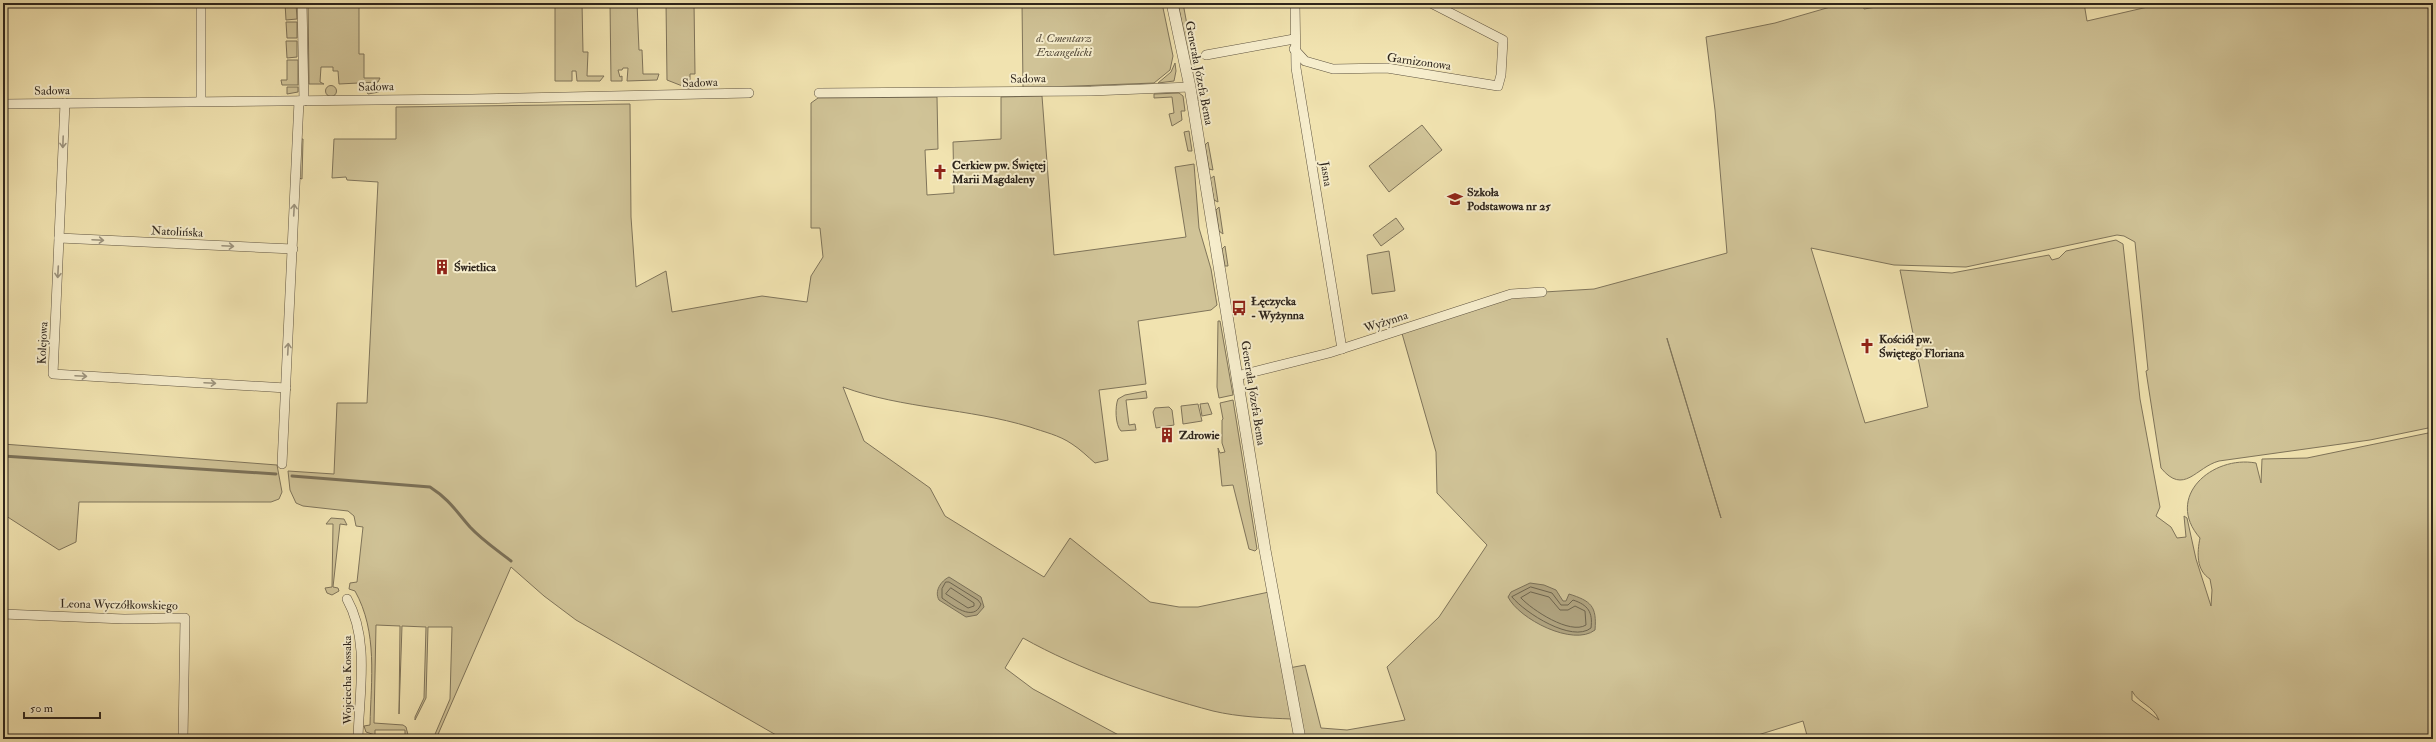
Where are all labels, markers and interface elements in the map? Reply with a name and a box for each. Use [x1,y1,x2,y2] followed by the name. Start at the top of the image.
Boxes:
[1182,20,1217,127] street label: Generała Józefa Bema
[1035,31,1093,60] park label: d. Cmentarz Ewangelicki
[1386,50,1453,74] street label: Garnizonowa
[1010,71,1047,87] street label: Sadowa
[682,75,719,91] street label: Sadowa
[358,79,395,95] street label: Sadowa
[34,83,71,99] street label: Sadowa
[59,135,67,148] one-way arrow
[951,158,1046,187] place label: Cerkiew pw. Świętej Marii Magdaleny
[1316,160,1336,188] street label: Jasna
[931,163,949,181] church icon: Cerkiew pw. Świętej Marii Magdaleny
[1467,185,1551,214] place label: Szkoła Podstawowa nr 25
[1446,190,1464,208] school or university icon: Szkoła Podstawowa nr 25
[290,204,298,217] one-way arrow
[151,223,204,241] street label: Natolińska
[91,236,104,244] one-way arrow
[221,243,234,250] one-way arrow
[433,258,451,276] building icon: Świetlica
[454,260,497,275] place label: Świetlica
[54,265,61,278] one-way arrow
[1251,294,1305,323] place label: Łęczycka - Wyżynna
[1230,299,1248,317] bus stop icon: Łęczycka - Wyżynna
[1361,308,1411,336] street label: Wyżynna
[34,320,52,365] street label: Kolejowa
[1879,332,1965,361] place label: Kościół pw. Świętego Floriana
[1858,337,1876,355] church icon: Kościół pw. Świętego Floriana
[1237,340,1269,448] street label: Generała Józefa Bema
[284,343,291,356] one-way arrow
[74,372,87,380] one-way arrow
[203,380,216,387] one-way arrow
[1158,426,1176,444] building icon: Zdrowie
[1179,428,1221,443] place label: Zdrowie
[60,596,178,614] street label: Leona Wyczółkowskiego
[340,634,355,725] street label: Wojciecha Kossaka
[24,694,100,720] scale bar
[30,701,54,716] text: 50 m

